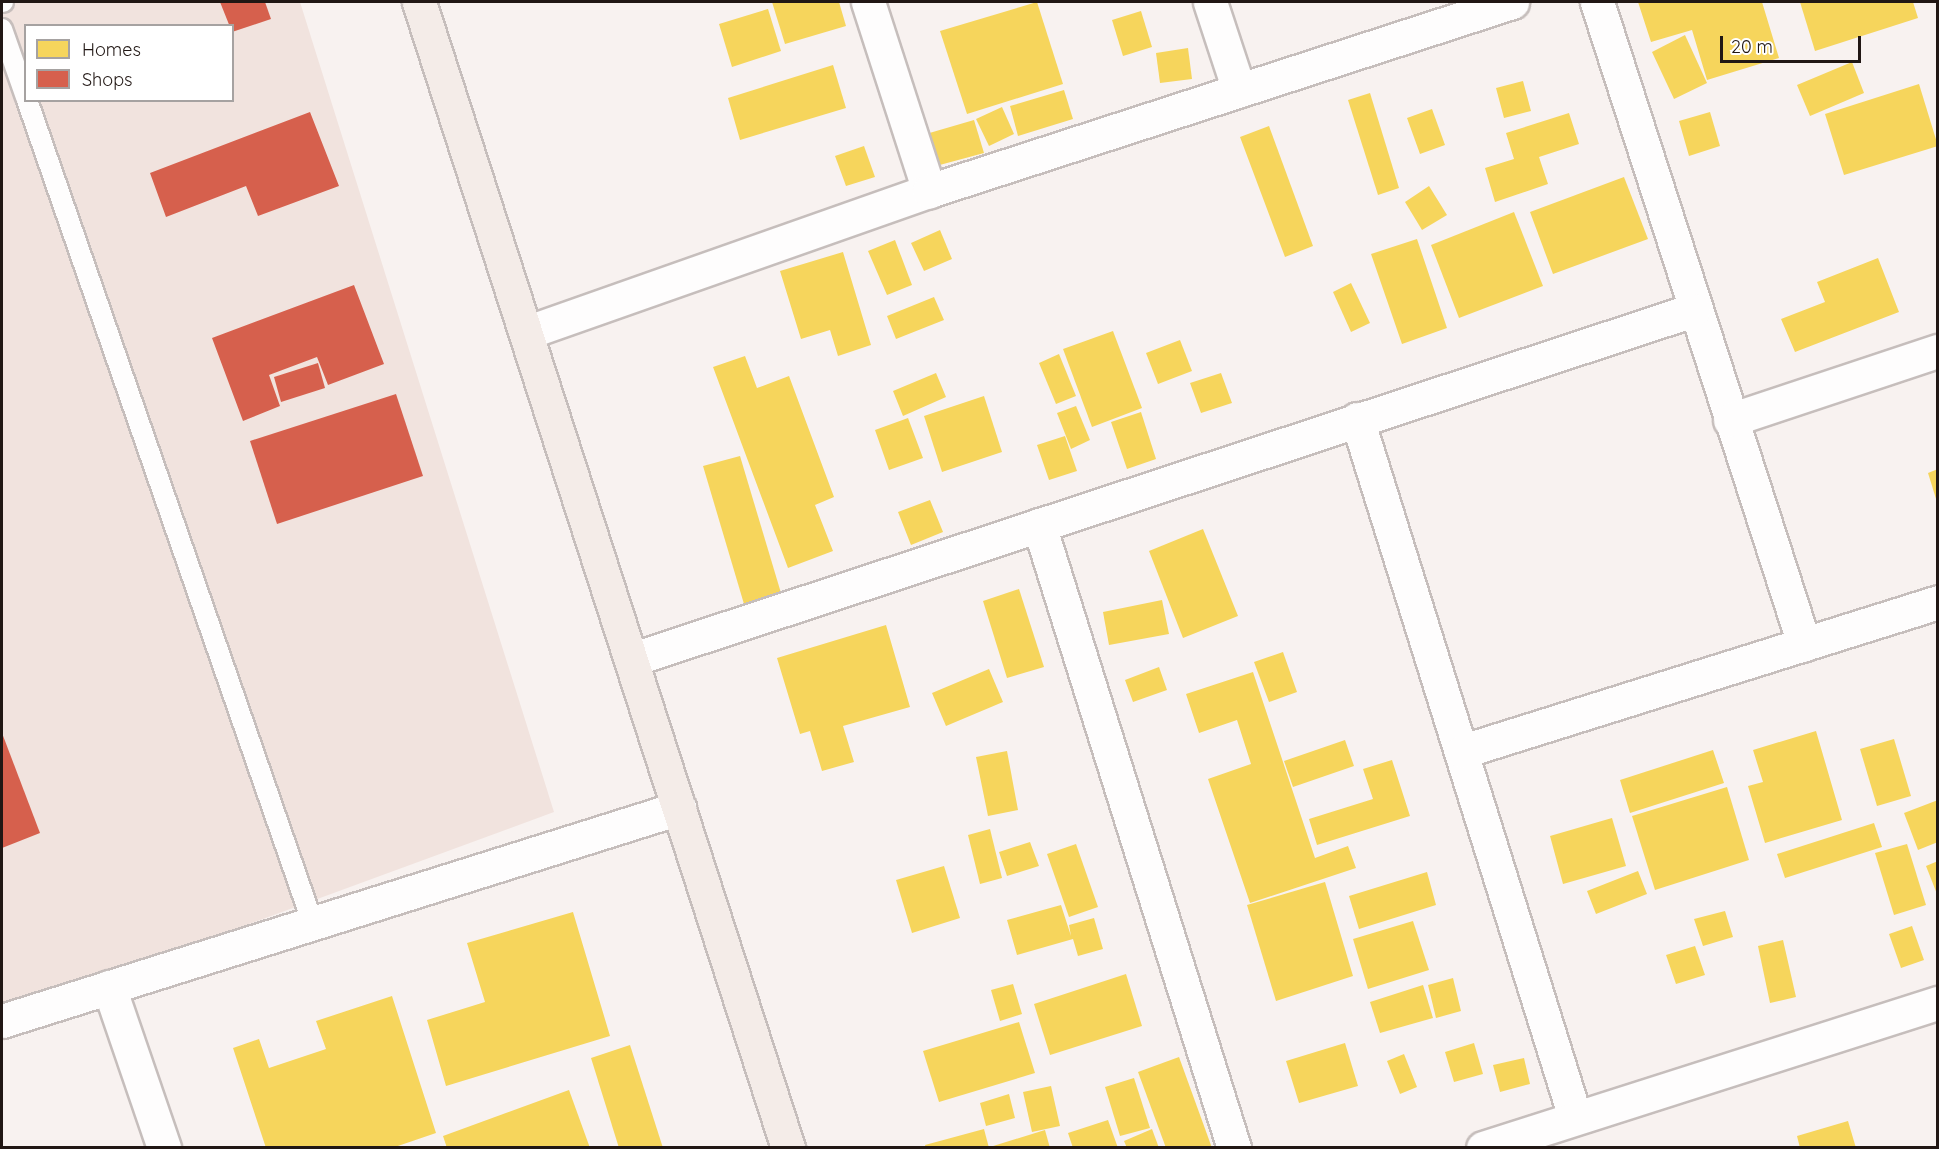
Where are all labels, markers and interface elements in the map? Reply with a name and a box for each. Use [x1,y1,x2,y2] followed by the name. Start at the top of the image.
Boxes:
[24,24,234,102] legend
[1723,24,1864,62] scale bar
[1731,35,1773,58] text: 20 m
[82,38,141,61] text: Homes
[82,68,133,91] text: Shops

